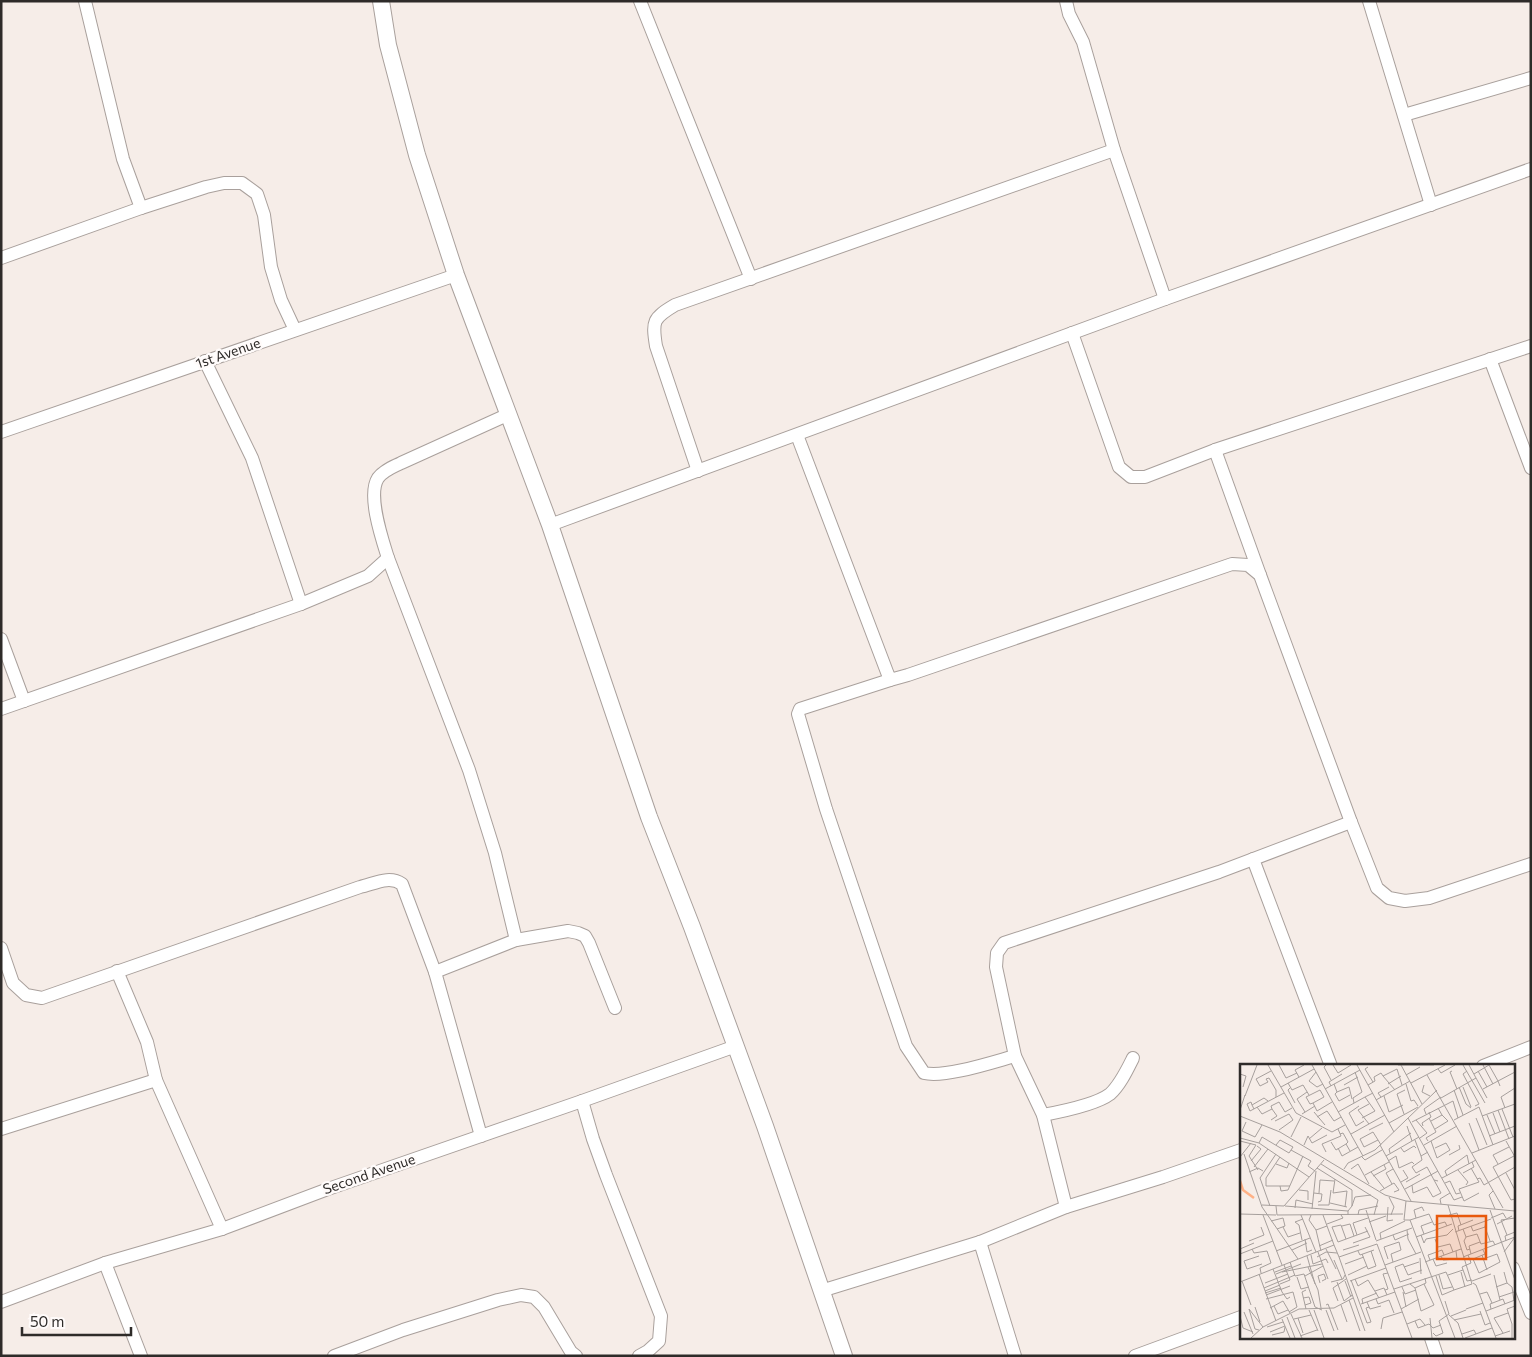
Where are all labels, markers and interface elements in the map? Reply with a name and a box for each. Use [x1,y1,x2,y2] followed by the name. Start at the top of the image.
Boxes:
[193,334,262,372] street label: 1st Avenue
[1240,1064,1514,1340] inset map
[321,1150,417,1197] street label: Second Avenue
[22,1304,131,1336] scale bar
[30,1312,64,1330] text: 50 m

